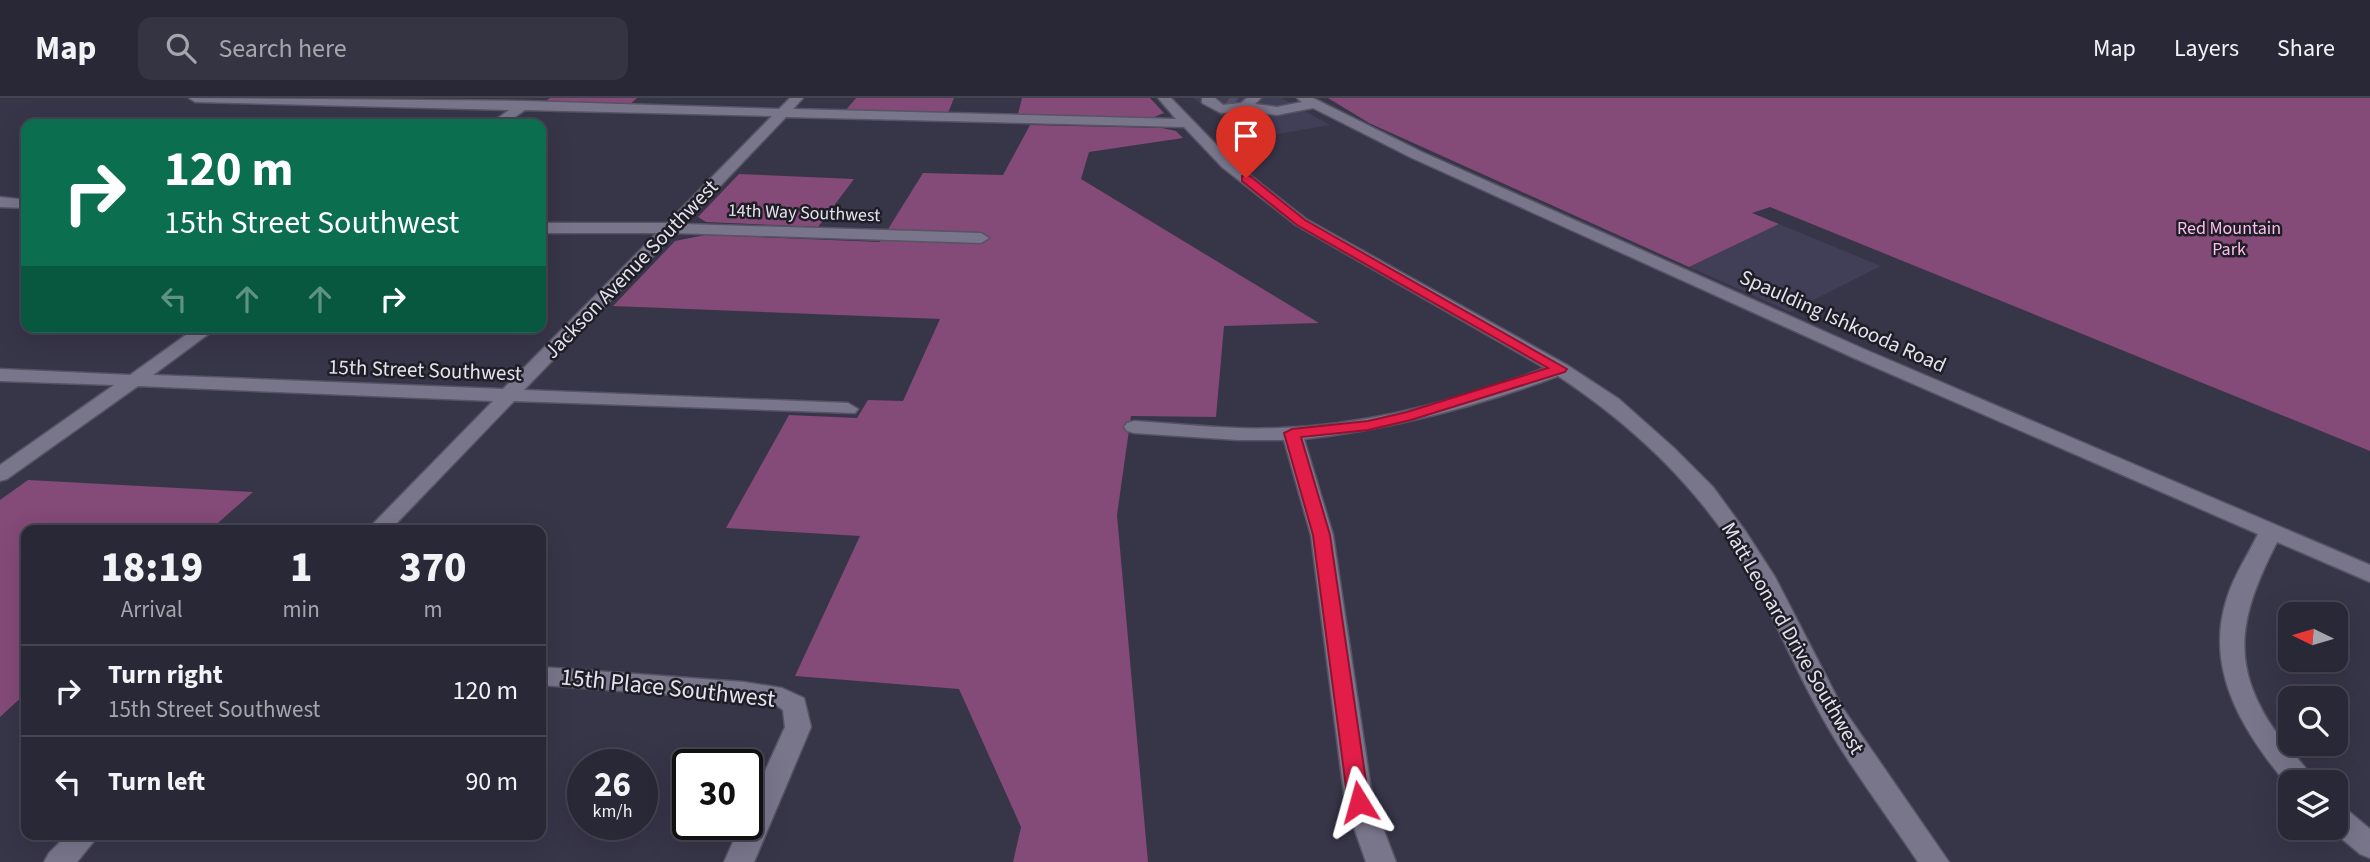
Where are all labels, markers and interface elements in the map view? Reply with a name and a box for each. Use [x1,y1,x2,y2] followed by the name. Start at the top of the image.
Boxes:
[138,17,628,80] search box
[35,25,96,72] text: Map
[162,29,200,67] icon: search
[218,30,347,67] text: Search here
[2093,31,2136,66] text: Map
[2174,31,2239,66] text: Layers
[2277,31,2335,66] text: Share
[1216,106,1276,178] pin
[1227,117,1265,155] icon: arrive
[164,135,293,205] text: 120 m
[49,147,140,238] icon: right
[537,173,725,365] street label: Jackson Avenue Southwest
[727,198,881,228] street label: 14th Way Southwest
[164,200,459,246] text: 15th Street Southwest
[2177,216,2281,262] park label: Red Mountain Park
[1735,262,1951,380] street label: Spaulding Ishkooda Road
[155,280,193,318] icon: left
[228,280,266,318] icon: ahead
[301,280,339,318] icon: ahead
[374,280,412,318] icon: right
[328,352,522,388] street label: 15th Street Southwest
[1714,516,1872,760] street label: Matt Leonard Drive Southwest
[100,538,203,598] text: 18:19
[290,538,312,598] text: 1
[399,538,467,598] text: 370
[121,593,183,626] text: Arrival
[283,593,320,626] text: min
[423,593,442,626] text: m
[2278,602,2348,672] north arrow
[2278,602,2348,840] map controls
[108,656,223,693] text: Turn right
[559,659,777,717] street label: 15th Place Southwest
[49,672,87,710] icon: right
[452,672,518,709] text: 120 m
[2278,686,2348,756] button: search
[108,693,320,726] text: 15th Street Southwest
[672,749,763,840] speed limit sign: 30
[594,760,631,810] text: 26
[49,763,87,801] icon: left
[108,763,205,800] text: Turn left
[465,763,518,800] text: 90 m
[1322,765,1396,839] position arrow
[2278,770,2348,840] button: layers
[593,799,632,824] text: km/h

